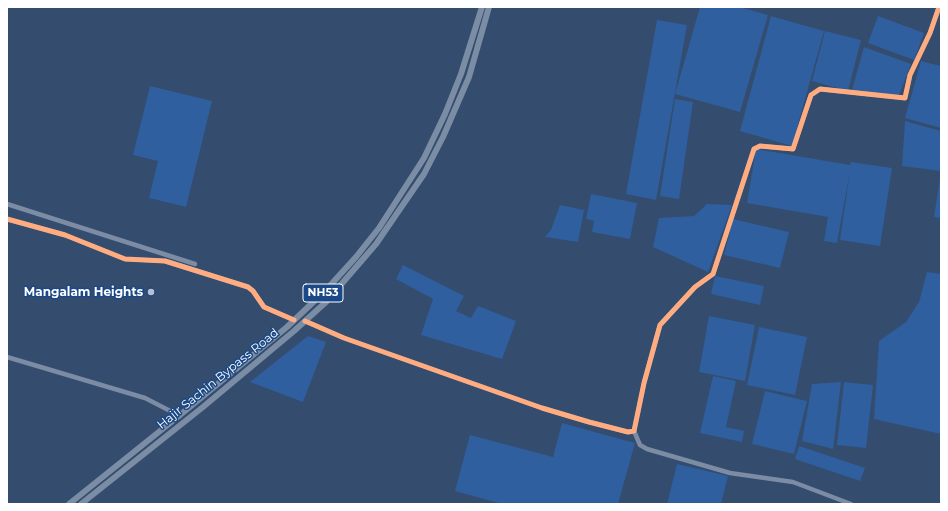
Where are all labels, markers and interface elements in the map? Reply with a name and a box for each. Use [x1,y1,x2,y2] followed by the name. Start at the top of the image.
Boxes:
[303,284,343,302] road number: NH53
[24,285,143,299] place label: Mangalam Heights
[146,287,156,297] marker: Mangalam Heights
[154,326,282,432] street label: Hajir Sachin Bypass Road

